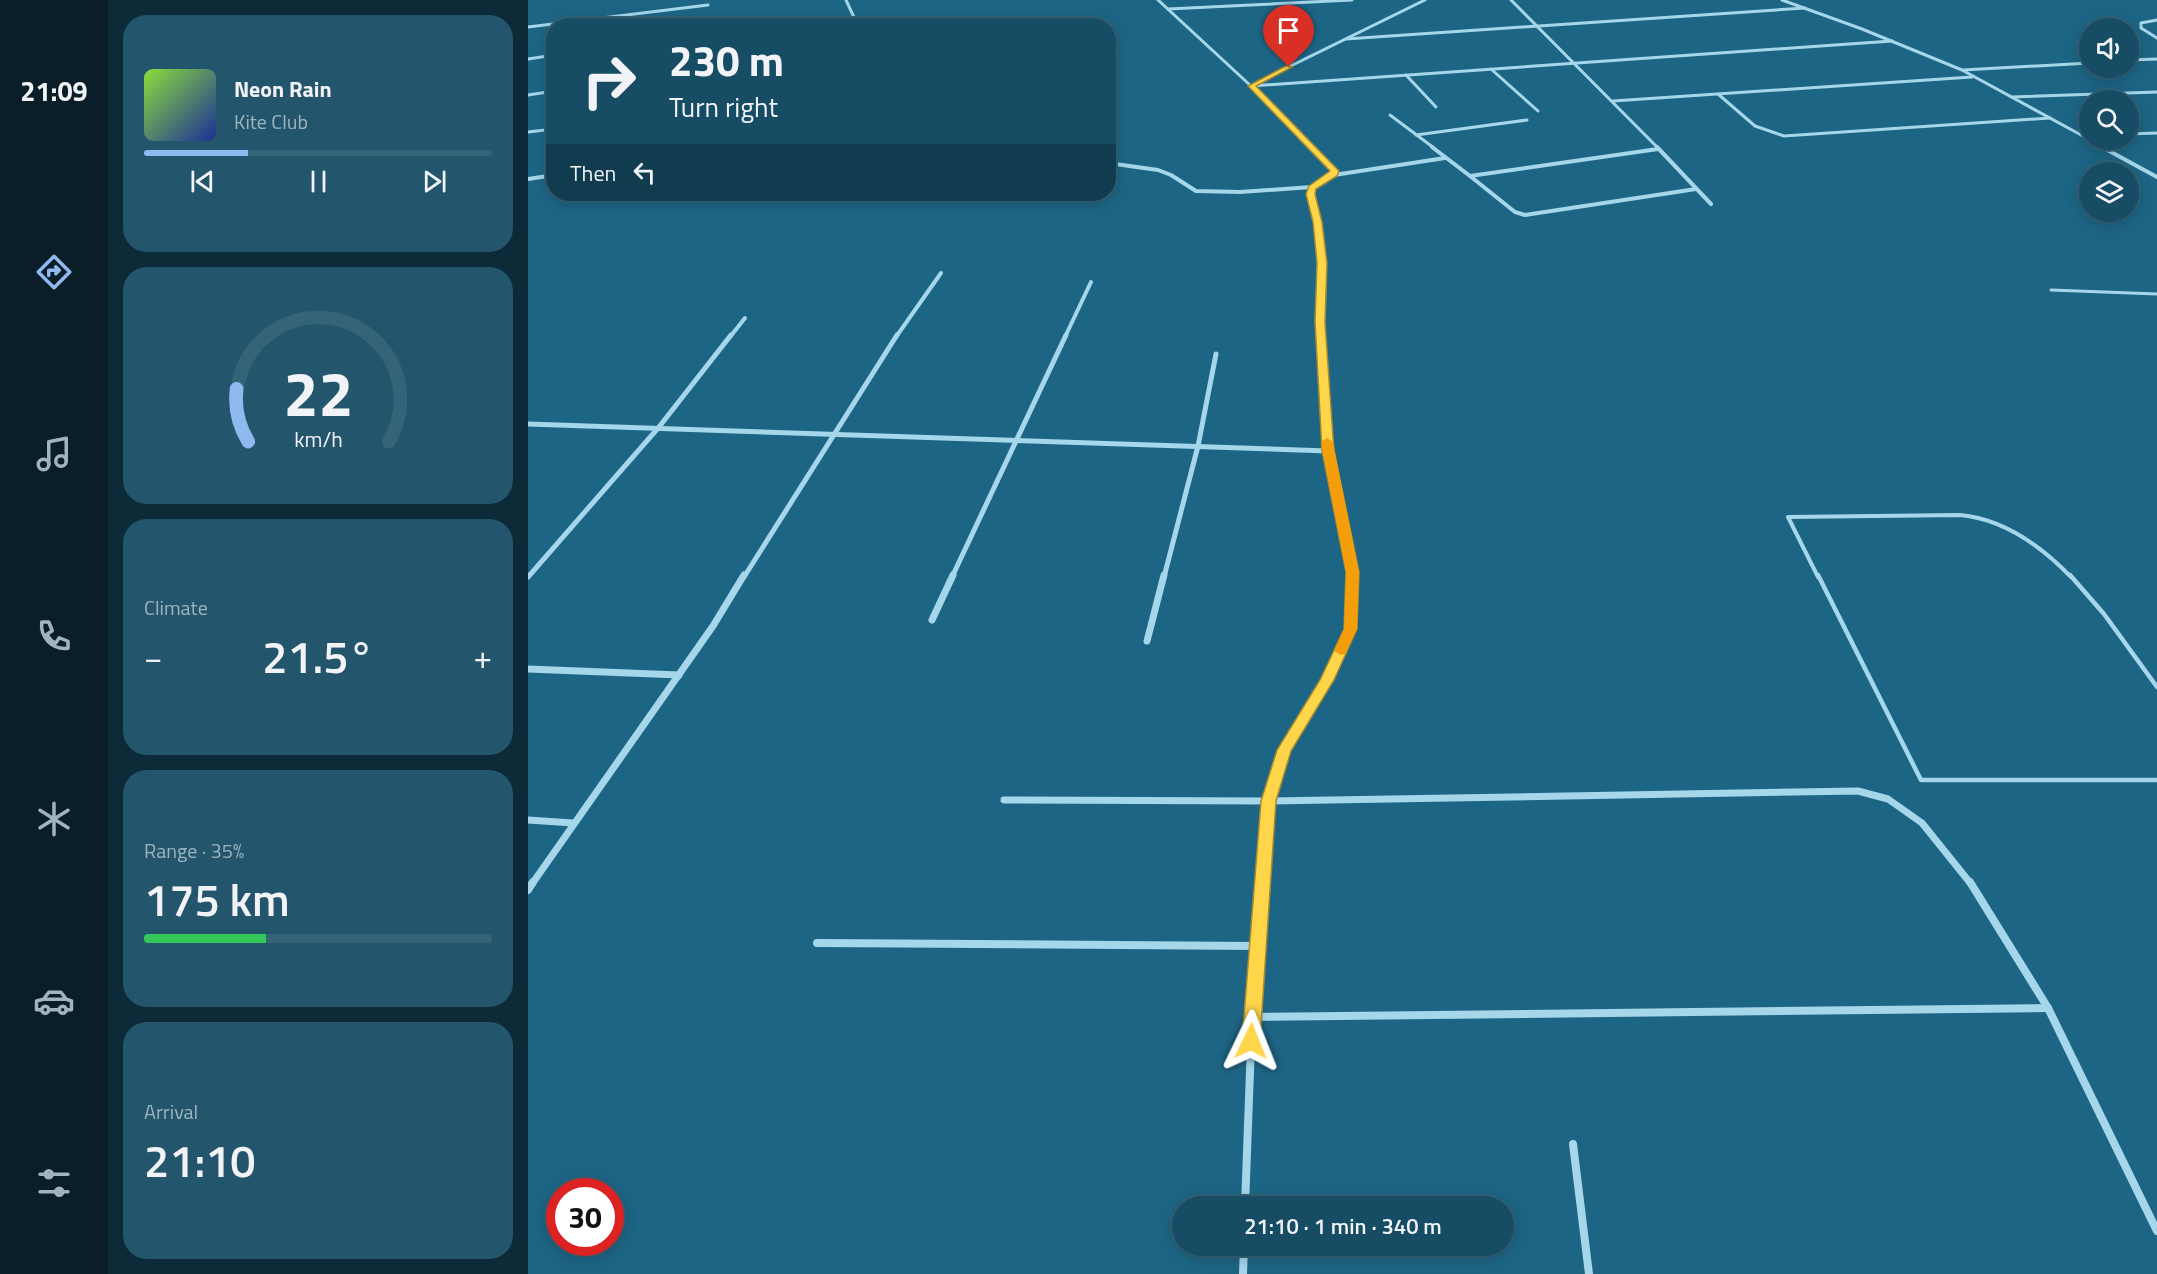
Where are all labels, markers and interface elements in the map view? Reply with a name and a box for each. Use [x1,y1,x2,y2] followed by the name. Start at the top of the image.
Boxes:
[1263,5,1314,67] pin
[1272,14,1305,47] icon: arrive
[2079,18,2139,222] map controls
[2079,18,2139,78] button: sound
[669,28,784,92] text: 230 m
[570,42,648,120] icon: right
[20,70,88,111] text: 21:09
[234,72,332,106] text: Neon Rain
[669,86,778,127] text: Turn right
[2079,90,2139,150] button: search
[234,106,308,137] text: Kite Club
[570,156,616,190] text: Then
[628,156,661,189] icon: left
[2079,162,2139,222] button: layers
[186,165,219,198] icon: previous
[302,165,335,198] icon: pause
[418,165,451,198] icon: next
[33,251,75,293] icon: directions
[283,345,353,440] text: 22
[294,424,342,456] text: km/h
[33,433,75,475] icon: music
[144,592,208,623] text: Climate
[33,615,75,657] icon: phone
[262,622,374,690] text: 21.5°
[144,632,162,682] text: −
[474,632,492,682] text: +
[33,798,75,840] icon: climate
[144,835,244,866] text: Range · 35%
[144,865,290,933] text: 175 km
[33,980,75,1022] icon: car
[1219,1009,1283,1073] position arrow
[144,1096,198,1127] text: Arrival
[144,1126,256,1194] text: 21:10
[33,1162,75,1204] icon: filters
[546,1178,624,1256] speed limit sign: 30
[1244,1209,1442,1243] text: 21:10 · 1 min · 340 m

